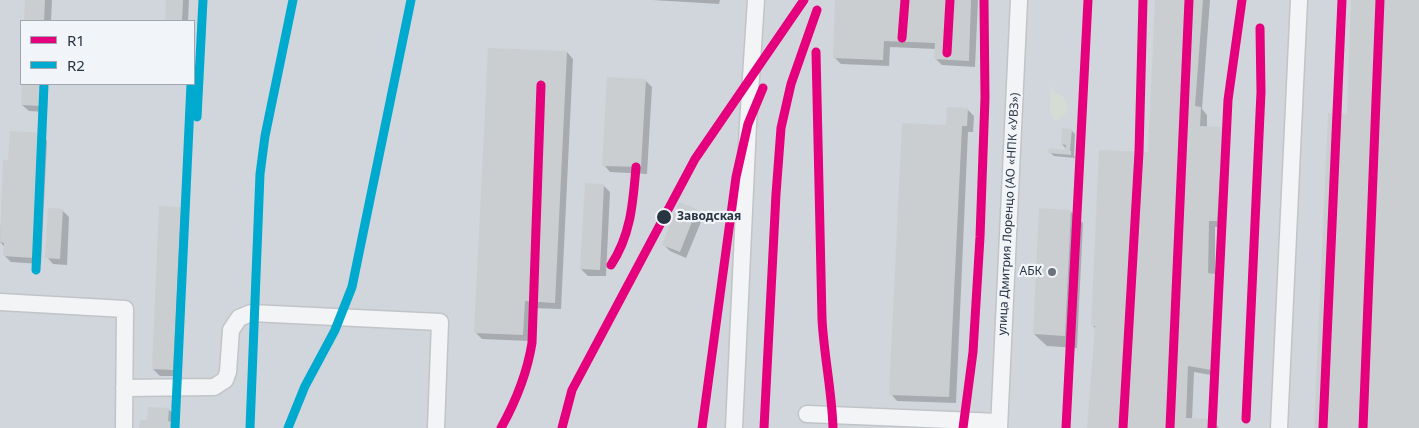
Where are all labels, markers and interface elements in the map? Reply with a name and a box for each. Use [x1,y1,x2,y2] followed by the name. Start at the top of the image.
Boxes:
[20,20,195,85] legend
[67,30,85,50] text: R1
[67,55,85,75] text: R2
[995,92,1023,336] street label: улица Дмитрия Лоренцо (АО «НПК «УВЗ»)
[655,208,673,226] marker: Заводская
[677,210,741,224] place label: Заводская
[1019,265,1042,279] place label: АБК
[1046,266,1058,278] marker: АБК

